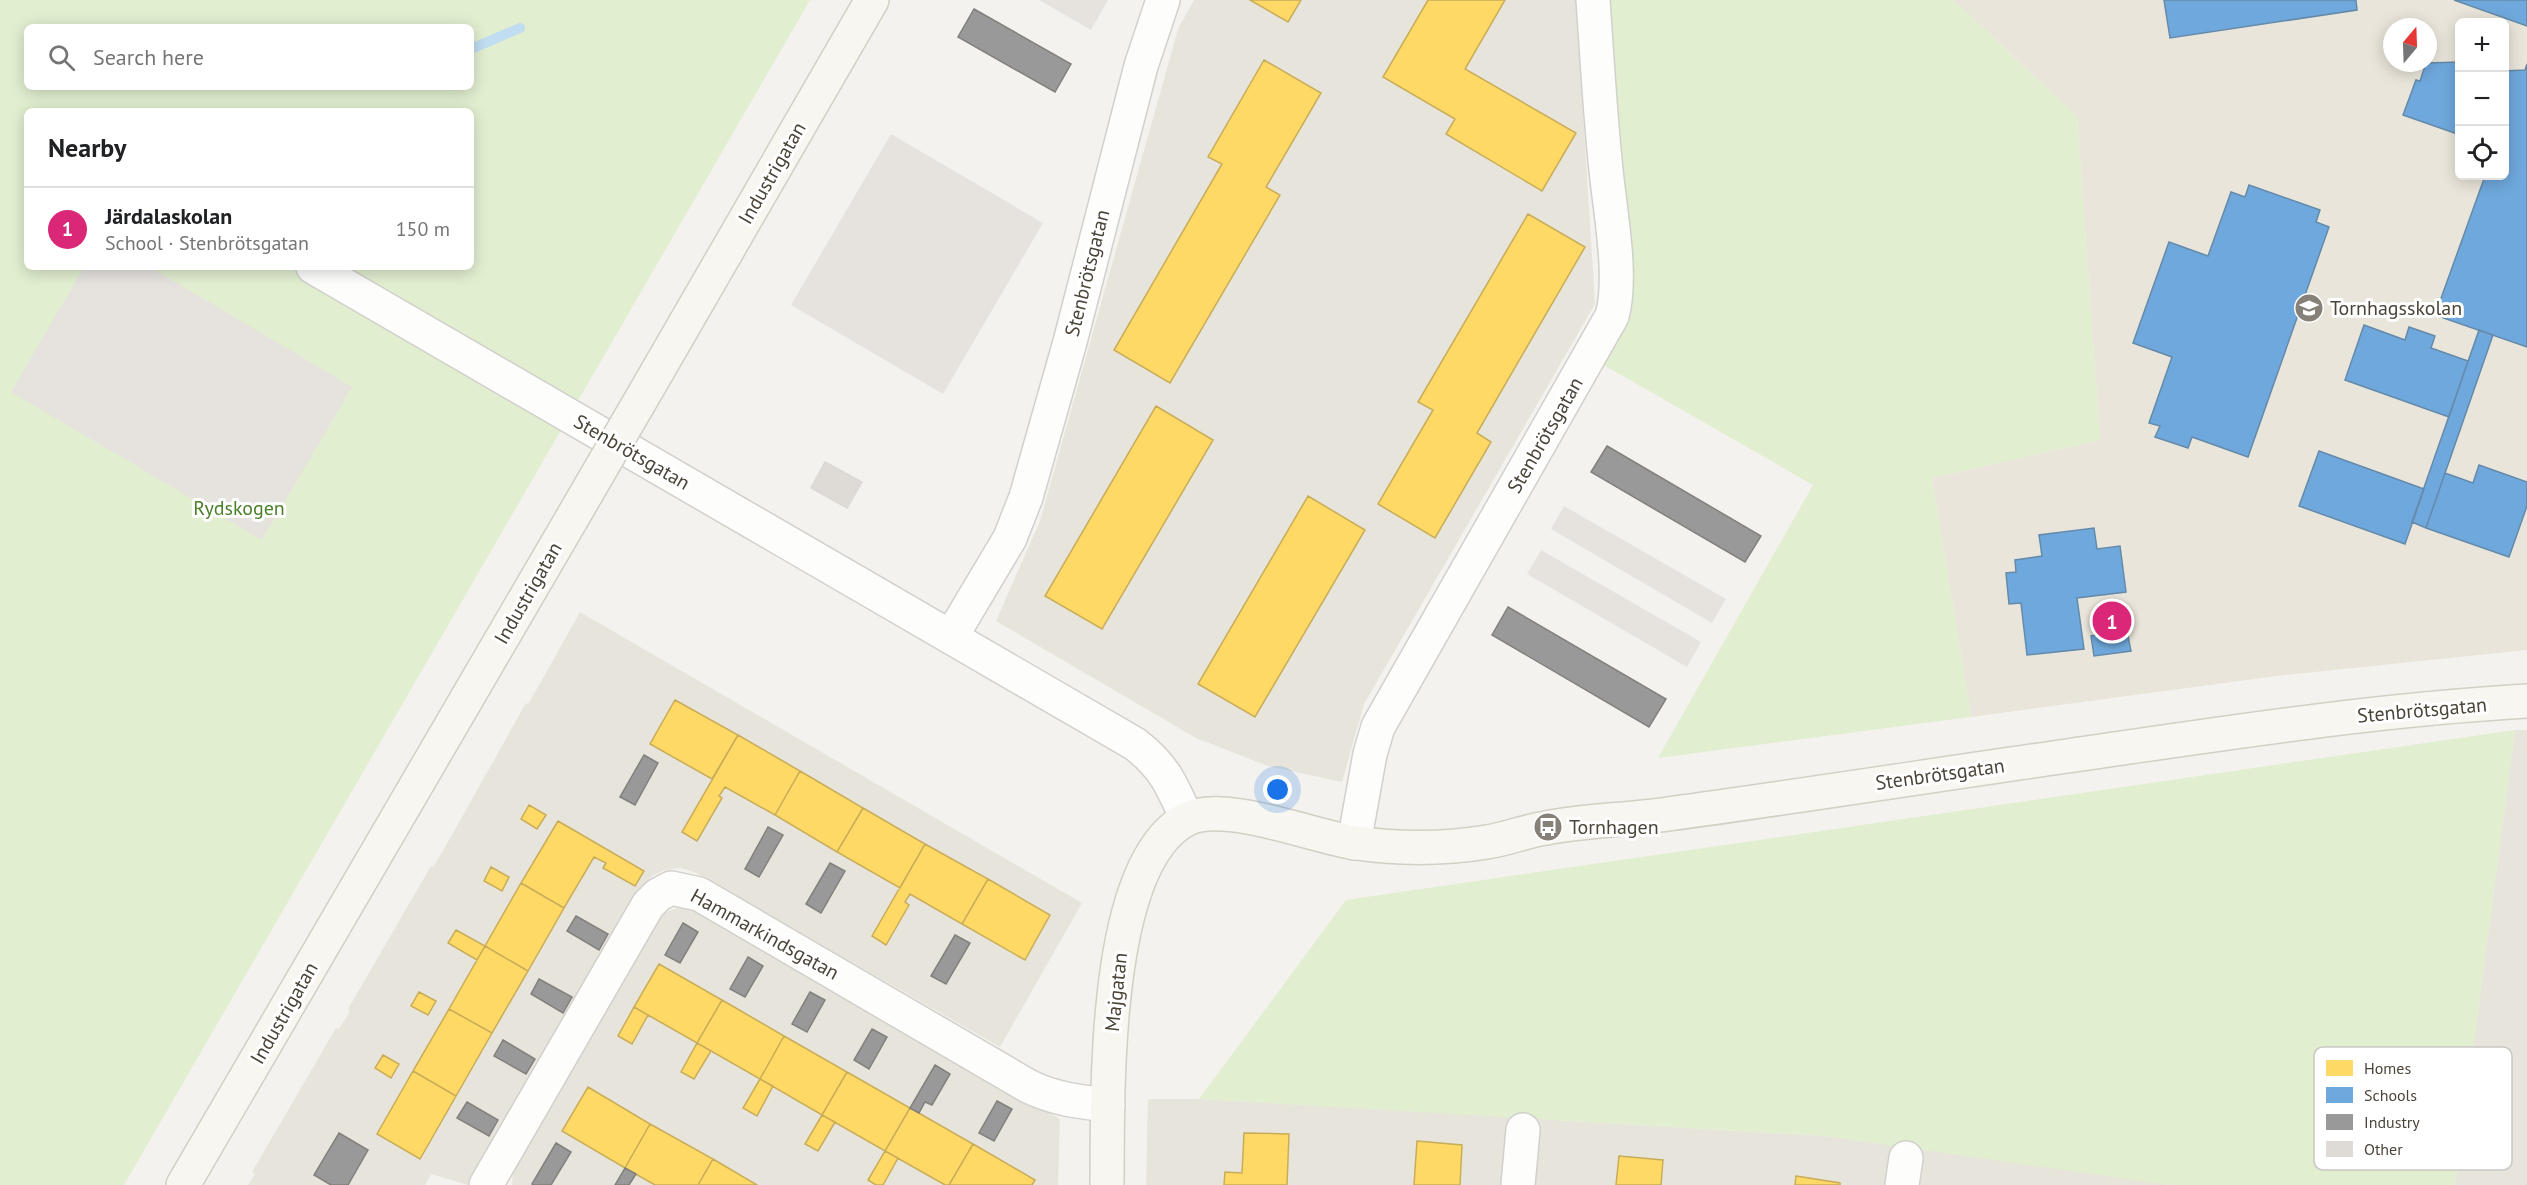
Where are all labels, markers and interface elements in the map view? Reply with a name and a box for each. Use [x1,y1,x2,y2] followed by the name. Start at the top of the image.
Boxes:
[2383,18,2437,72] north arrow
[2455,18,2509,180] map controls
[2455,18,2509,72] button: +
[24,24,474,90] search box
[45,41,78,74] icon: search
[93,43,204,71] text: Search here
[2455,72,2509,126] button: −
[732,117,812,229] street label: Industrigatan
[2455,126,2509,180] button: locate
[48,131,126,164] text: Nearby
[105,202,232,230] text: Järdalaskolan
[1059,207,1115,339] street label: Stenbrötsgatan
[62,216,73,242] text: 1
[396,216,450,242] text: 150 m
[105,230,309,256] text: School · Stenbrötsgatan
[2293,292,2325,324] school or university icon: Tornhagsskolan
[2330,295,2462,321] place label: Tornhagsskolan
[1501,372,1589,498] street label: Stenbrötsgatan
[569,408,695,496] street label: Stenbrötsgatan
[193,495,285,521] park label: Rydskogen
[488,537,568,649] street label: Industrigatan
[2092,598,2132,644] pin: 1
[2356,691,2488,729] street label: Stenbrötsgatan
[1874,752,2006,796] street label: Stenbrötsgatan
[1263,775,1292,804] your location
[1532,811,1564,843] bus stop icon: Tornhagen
[1569,814,1659,840] place label: Tornhagen
[686,882,844,986] street label: Hammarkindsgatan
[1099,951,1133,1033] street label: Majgatan
[244,957,324,1069] street label: Industrigatan
[2314,1047,2512,1170] legend
[2364,1058,2411,1078] text: Homes
[2364,1085,2417,1105] text: Schools
[2364,1112,2420,1132] text: Industry
[2364,1139,2403,1159] text: Other

